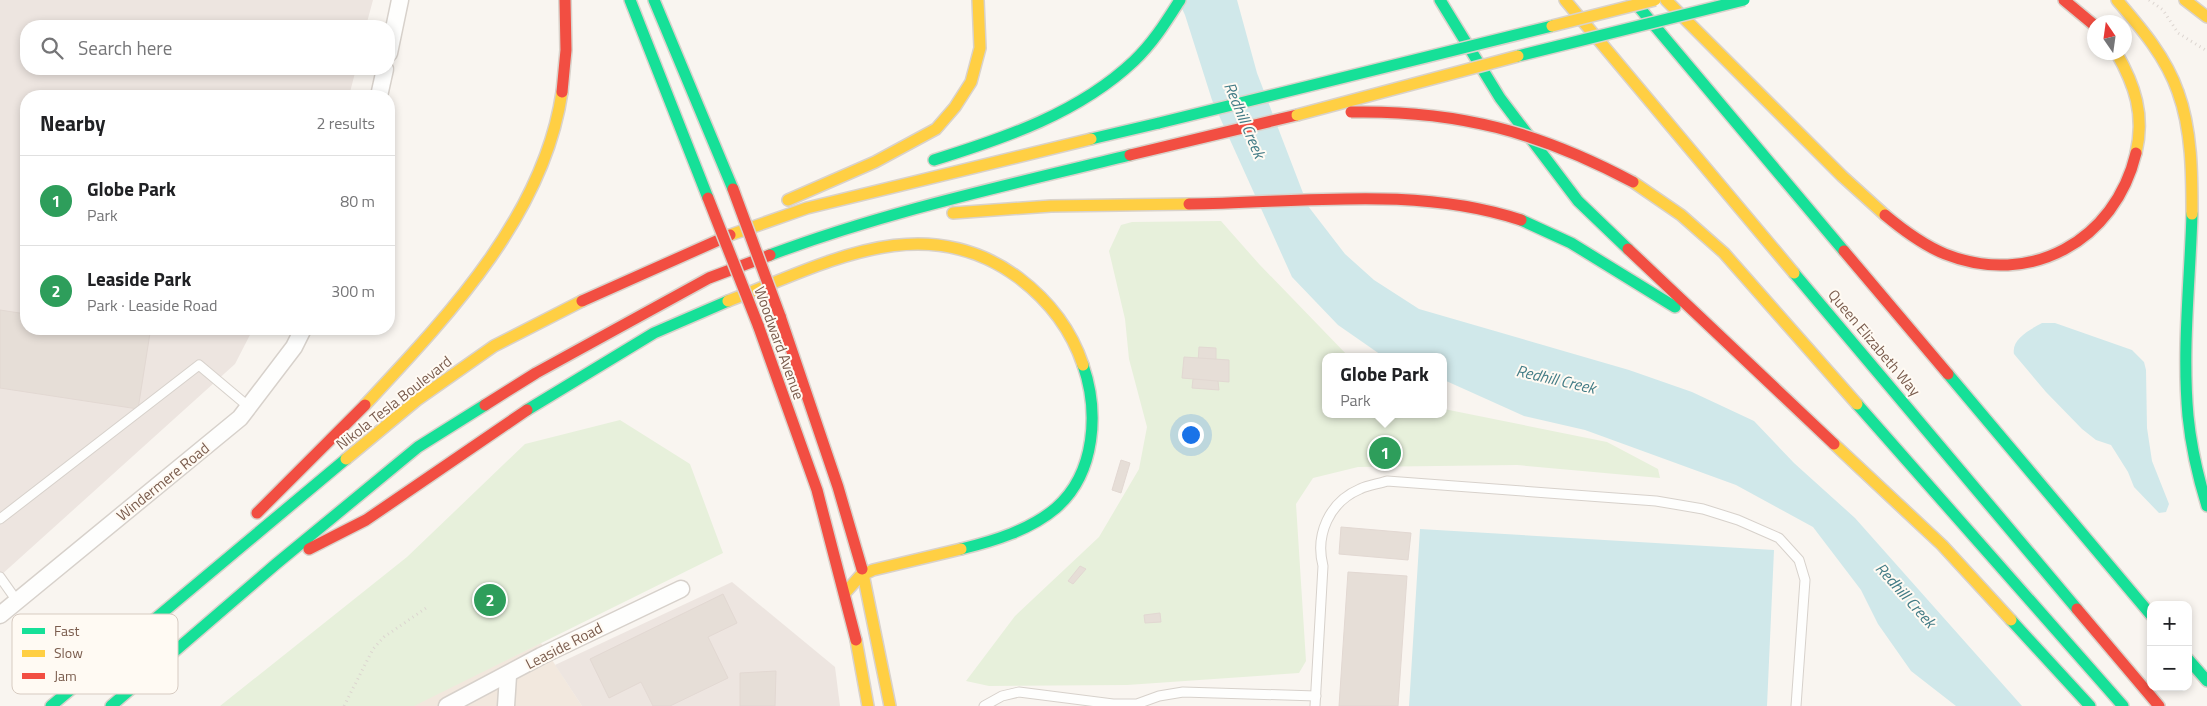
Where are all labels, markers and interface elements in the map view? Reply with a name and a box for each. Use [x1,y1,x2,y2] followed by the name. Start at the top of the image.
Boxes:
[2087,15,2132,60] north arrow
[20,20,395,75] search box
[78,33,172,62] text: Search here
[38,34,66,62] icon: search
[1218,78,1273,164] water label: Redhill Creek
[40,107,105,139] text: Nearby
[316,111,375,135] text: 2 results
[87,174,176,203] text: Globe Park
[52,189,60,213] text: 1
[340,189,375,213] text: 80 m
[87,203,118,227] text: Park
[87,264,191,293] text: Leaside Park
[52,279,60,303] text: 2
[331,279,375,303] text: 300 m
[748,283,811,403] street label: Woodward Avenue
[1823,284,1926,401] street label: Queen Elizabeth Way
[87,293,217,317] text: Park · Leaside Road
[331,350,457,455] street label: Nikola Tesla Boulevard
[1322,353,1447,418] popup
[1514,358,1600,400] water label: Redhill Creek
[1340,359,1429,388] text: Globe Park
[1340,388,1371,412] text: Park
[1178,422,1204,448] your location
[1369,434,1401,472] pin: 1
[111,437,214,526] street label: Windermere Road
[1870,557,1943,634] water label: Redhill Creek
[474,581,506,619] pin: 2
[2147,601,2192,691] map controls
[2147,601,2192,646] button: +
[12,614,178,694] legend
[521,616,606,675] street label: Leaside Road
[54,620,79,641] text: Fast
[54,642,83,663] text: Slow
[2147,646,2192,691] button: −
[54,665,77,686] text: Jam

